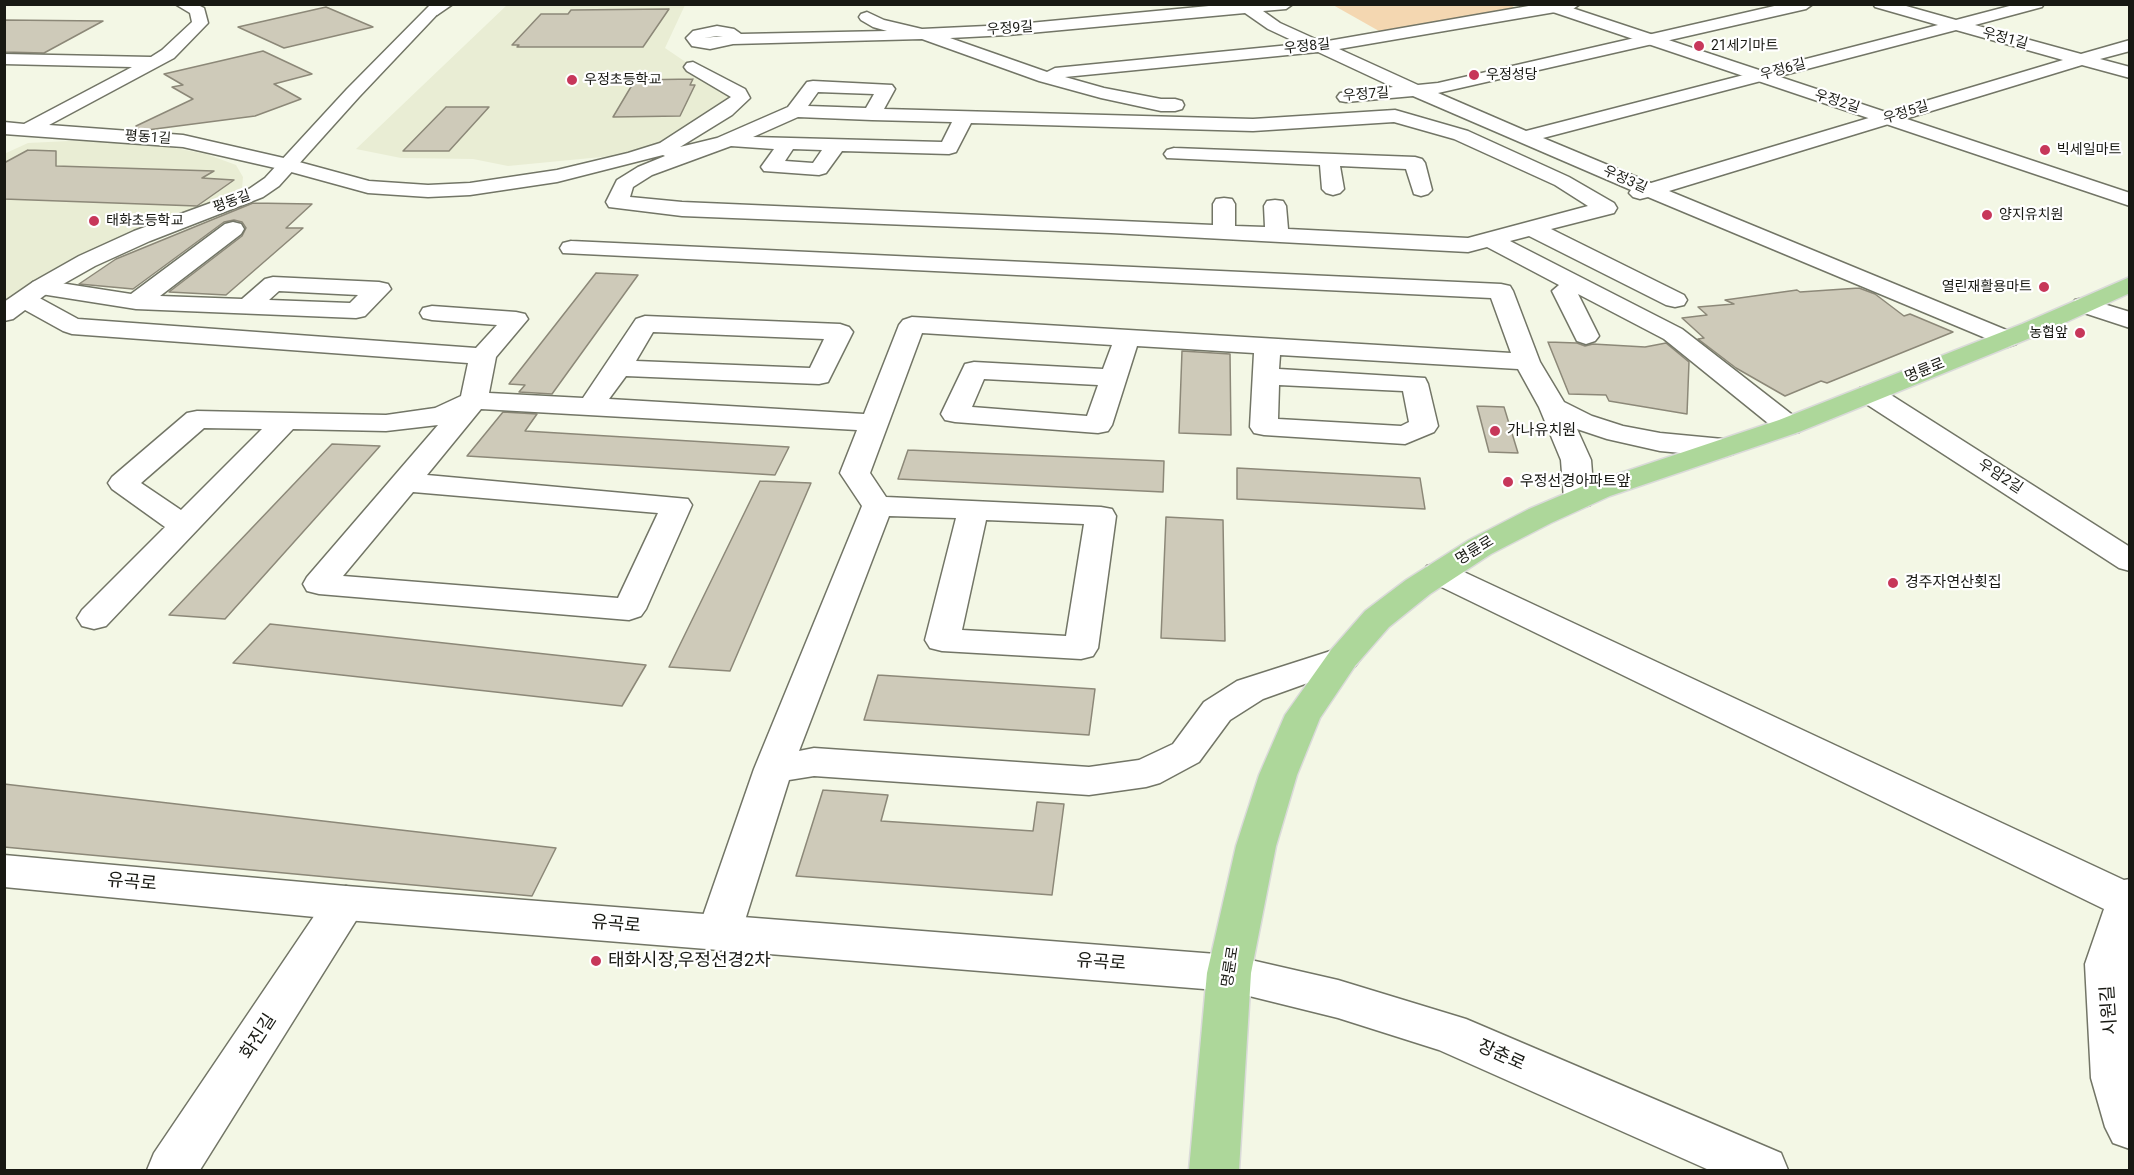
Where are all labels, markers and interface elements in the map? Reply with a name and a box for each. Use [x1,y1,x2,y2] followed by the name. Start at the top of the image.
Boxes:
[986,19,1034,39] street label: 우정9길
[1980,25,2030,53] street label: 우정1길
[1283,36,1331,58] street label: 우정8길
[1711,38,1778,54] place label: 21세기마트
[1692,39,1706,53] marker: 21세기마트
[1758,56,1808,84] street label: 우정6길
[1486,67,1538,83] place label: 우정성당
[1467,68,1481,82] marker: 우정성당
[584,72,661,88] place label: 우정초등학교
[565,73,579,87] marker: 우정초등학교
[1342,85,1390,105] street label: 우정7길
[1812,87,1862,117] street label: 우정2길
[1881,98,1931,128] street label: 우정5길
[124,128,172,148] street label: 평동1길
[2057,142,2121,158] place label: 빅세일마트
[2038,143,2052,157] marker: 빅세일마트
[1600,163,1650,197] street label: 우정3길
[211,187,253,217] street label: 평동길
[1999,207,2063,223] place label: 양지유치원
[1980,208,1994,222] marker: 양지유치원
[106,213,183,229] place label: 태화초등학교
[87,214,101,228] marker: 태화초등학교
[1942,279,2032,295] place label: 열린재활용마트
[2037,280,2051,294] marker: 열린재활용마트
[2029,325,2068,341] place label: 농협앞
[2073,326,2087,340] marker: 농협앞
[1902,355,1948,387] street label: 명륜로
[1507,422,1576,440] place label: 가나유치원
[1488,424,1502,438] marker: 가나유치원
[1974,456,2026,498] street label: 우암2길
[1520,473,1630,491] place label: 우정선경아파트앞
[1501,475,1515,489] marker: 우정선경아파트앞
[1453,533,1497,569] street label: 명륜로
[1905,574,2002,592] place label: 경주자연산횟집
[1886,576,1900,590] marker: 경주자연산횟집
[106,870,158,896] street label: 유곡로
[590,912,642,938] street label: 유곡로
[1219,945,1243,989] street label: 명륜로
[608,950,771,972] place label: 태화시장,우정선경2차
[1075,950,1127,976] street label: 유곡로
[589,954,603,968] marker: 태화시장,우정선경2차
[2097,984,2123,1036] street label: 시원길
[236,1010,282,1064] street label: 화진길
[1474,1036,1528,1076] street label: 장춘로

